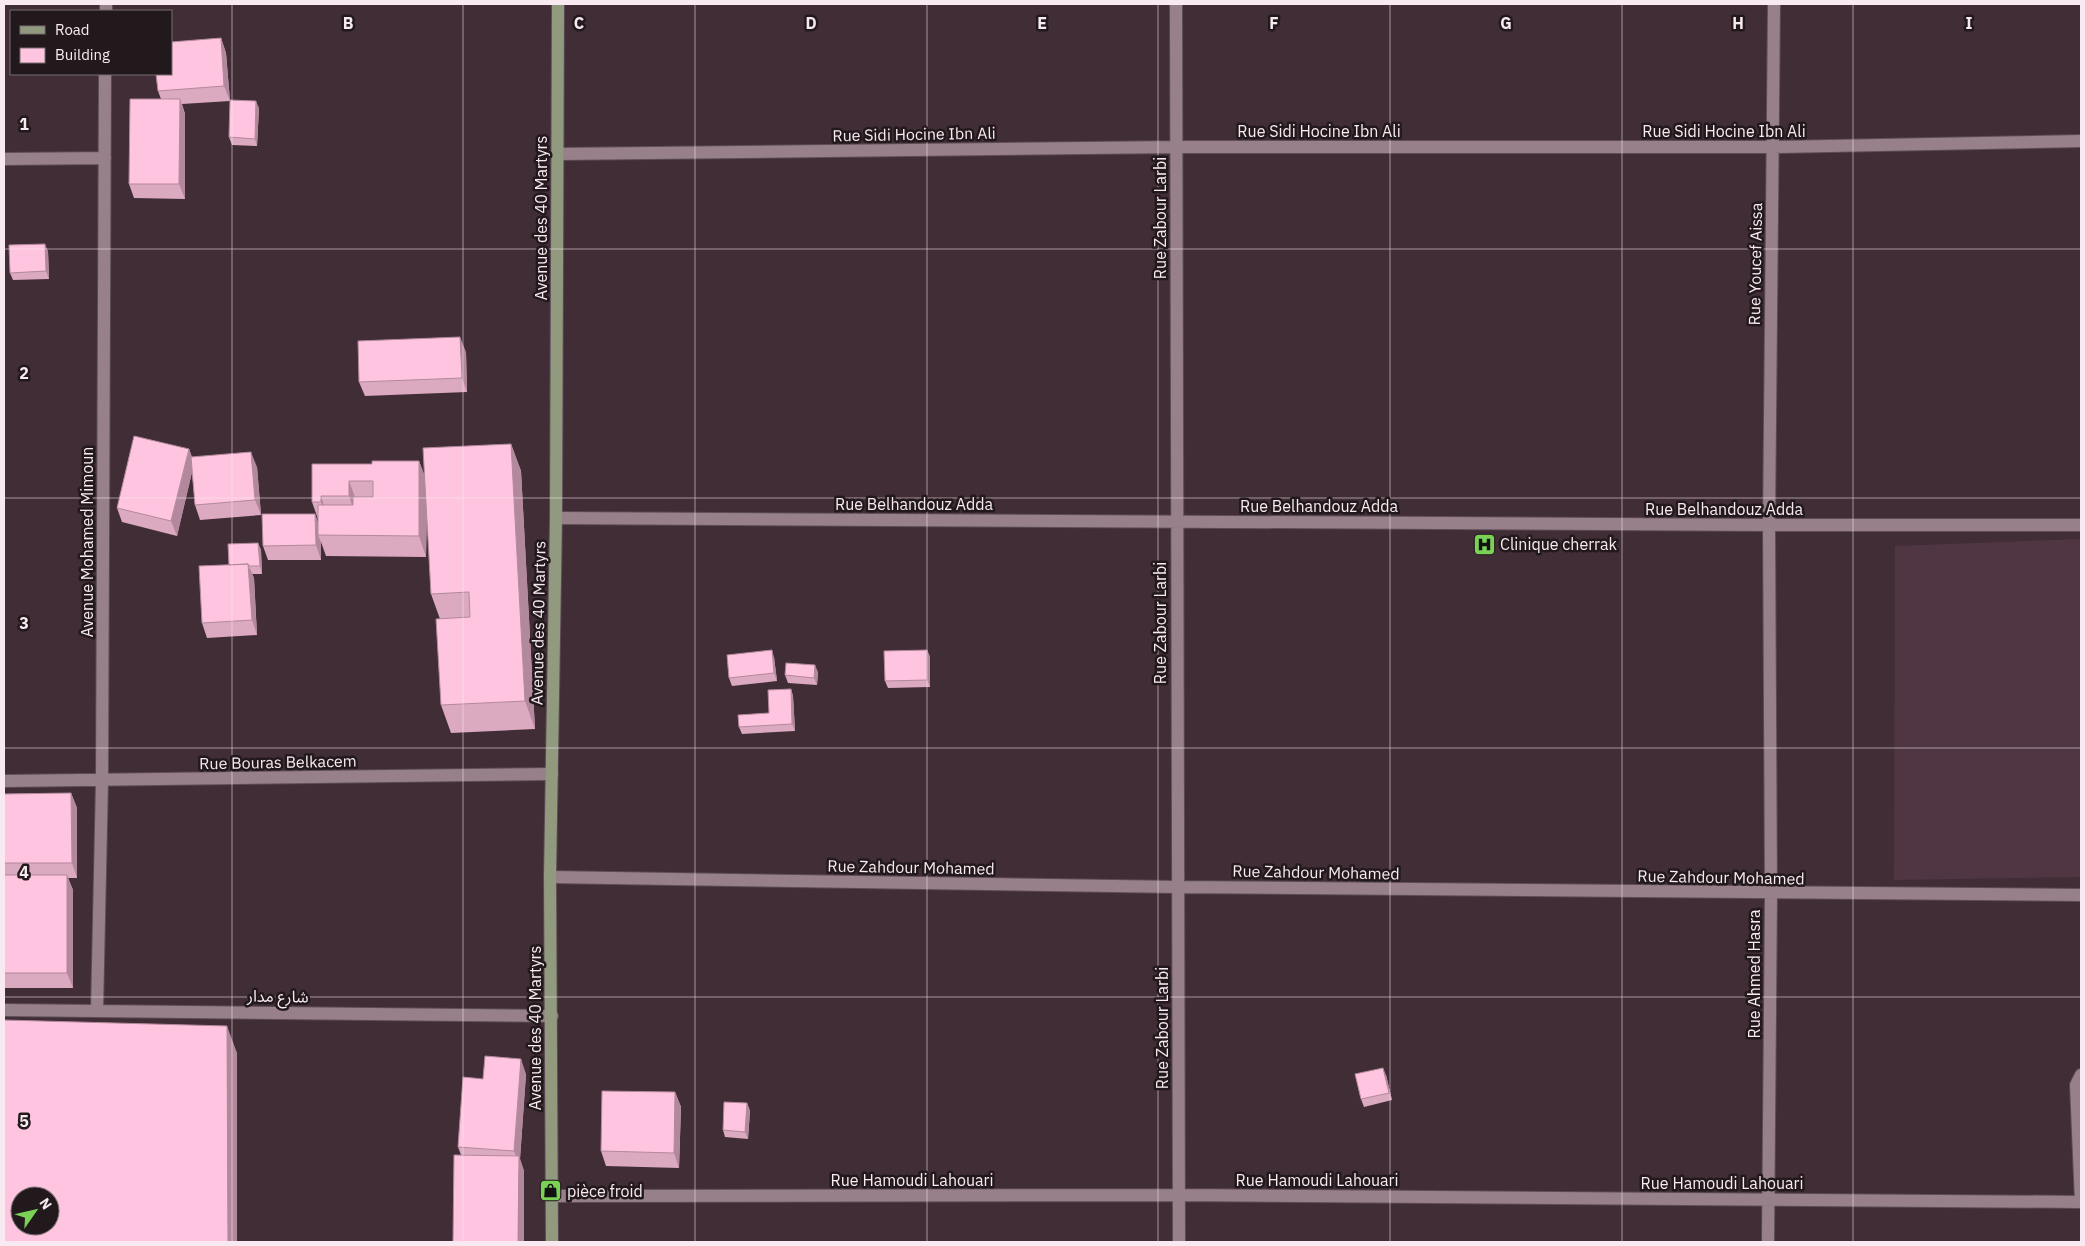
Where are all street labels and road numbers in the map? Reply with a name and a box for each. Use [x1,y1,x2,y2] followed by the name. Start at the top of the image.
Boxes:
[1237,121,1401,141] street label: Rue Sidi Hocine Ibn Ali
[1642,121,1806,141] street label: Rue Sidi Hocine Ibn Ali
[832,123,996,145] street label: Rue Sidi Hocine Ibn Ali
[531,136,551,300] street label: Avenue des 40 Martyrs
[1150,157,1170,279] street label: Rue Zabour Larbi
[1744,202,1766,325] street label: Rue Youcef Aissa
[77,447,97,637] street label: Avenue Mohamed Mimoun
[835,494,993,514] street label: Rue Belhandouz Adda
[1240,496,1398,516] street label: Rue Belhandouz Adda
[1645,499,1803,519] street label: Rue Belhandouz Adda
[527,541,549,705] street label: Avenue des 40 Martyrs
[1150,562,1170,684] street label: Rue Zabour Larbi
[199,751,357,773] street label: Rue Bouras Belkacem
[827,856,995,878] street label: Rue Zahdour Mohamed
[1232,861,1400,883] street label: Rue Zahdour Mohamed
[1637,866,1805,888] street label: Rue Zahdour Mohamed
[1744,909,1764,1039] street label: Rue Ahmed Hasra
[525,946,545,1110] street label: Avenue des 40 Martyrs
[1152,967,1172,1089] street label: Rue Zabour Larbi
[246,985,309,1010] street label: شارع مدار
[831,1170,993,1190] street label: Rue Hamoudi Lahouari
[1236,1170,1398,1190] street label: Rue Hamoudi Lahouari
[1641,1173,1803,1193] street label: Rue Hamoudi Lahouari

